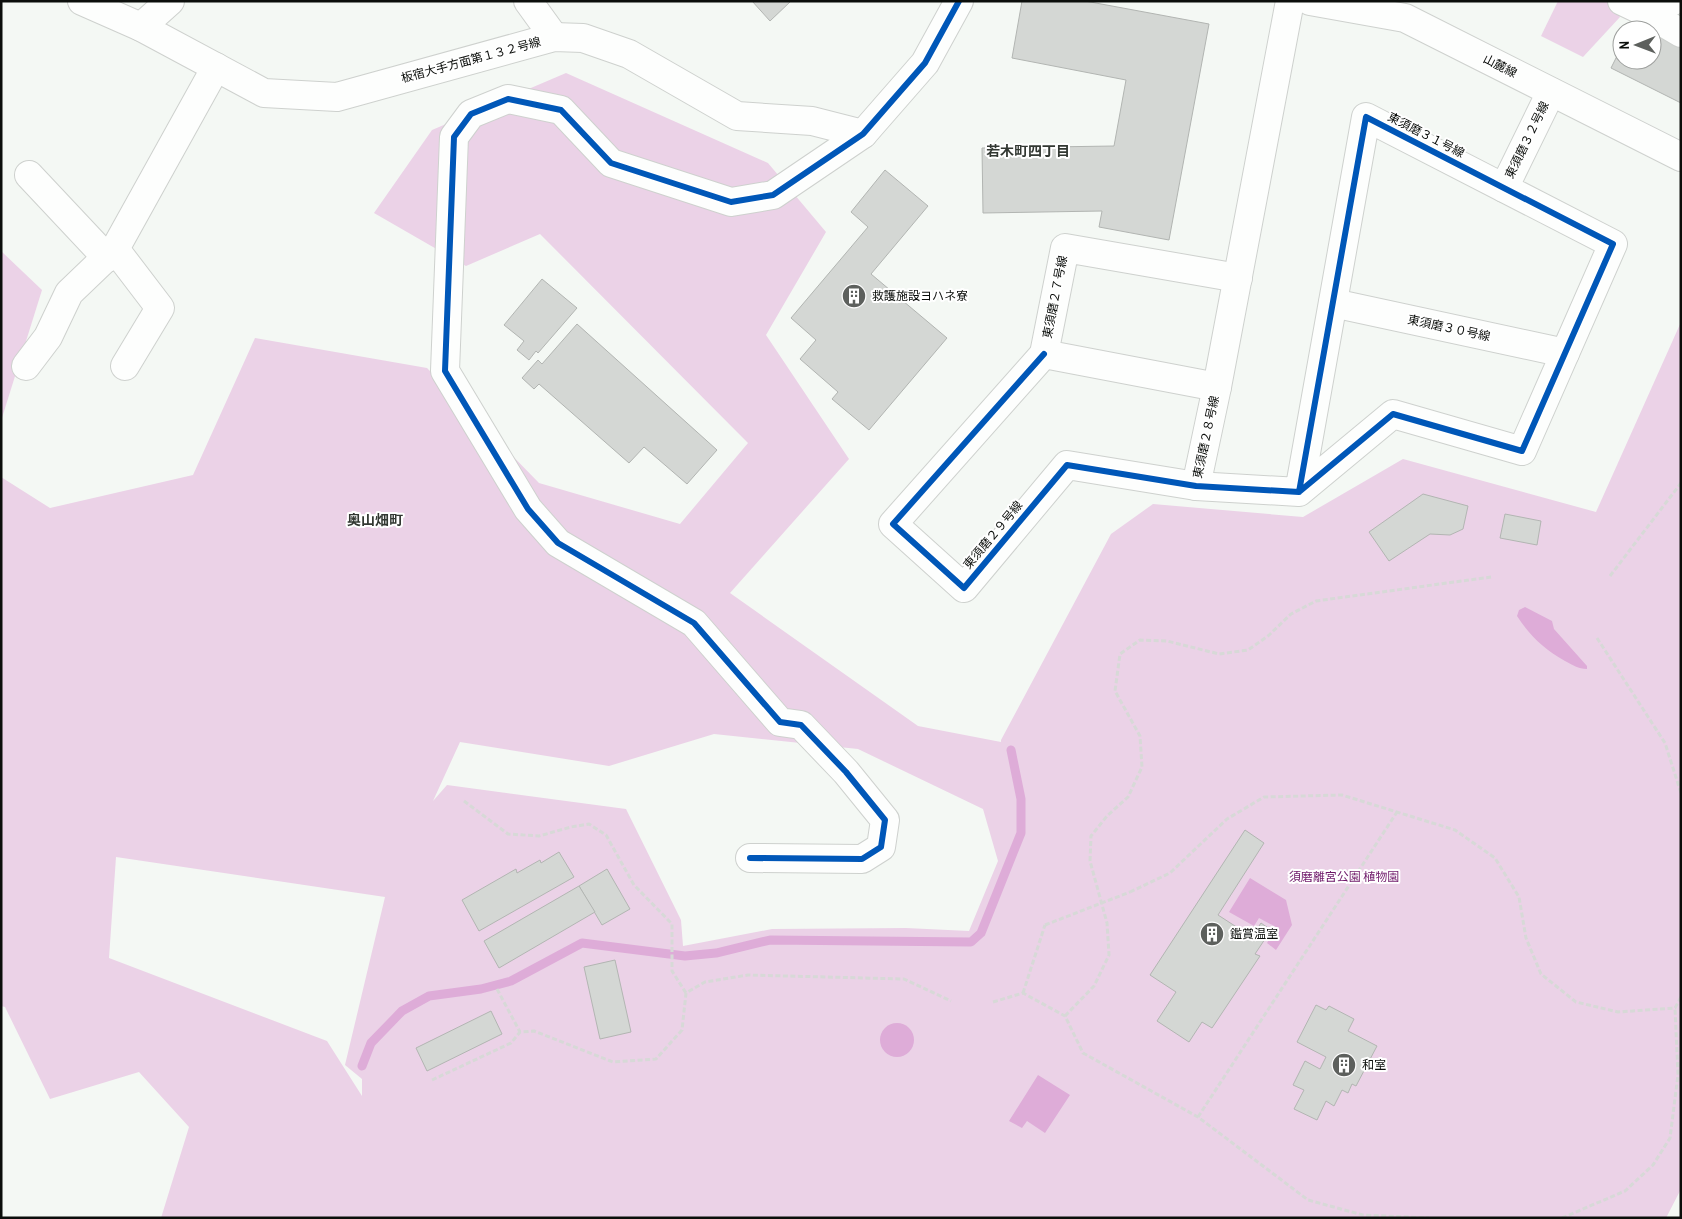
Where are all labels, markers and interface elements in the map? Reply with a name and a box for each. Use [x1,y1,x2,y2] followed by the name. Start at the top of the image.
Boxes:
[1612,20,1662,70] north arrow
[399,34,543,86] street label: 板宿大手方面第１３２号線
[1615,41,1633,50] text: N
[1480,51,1520,81] street label: 山麓線
[1501,99,1553,181] street label: 東須磨３２号線
[1385,109,1467,161] street label: 東須磨３１号線
[986,142,1070,160] district label: 若木町四丁目
[1039,254,1071,340] street label: 東須磨２７号線
[841,283,867,309] building icon: 救護施設ヨハネ寮
[872,288,968,304] place label: 救護施設ヨハネ寮
[1406,311,1492,345] street label: 東須磨３０号線
[1189,394,1223,480] street label: 東須磨２８号線
[960,498,1026,572] street label: 東須磨２９号線
[347,511,403,529] district label: 奥山畑町
[1289,869,1399,885] park label: 須磨離宮公園 植物園
[1199,921,1225,947] building icon: 鑑賞温室
[1230,926,1278,942] place label: 鑑賞温室
[1331,1052,1357,1078] building icon: 和室
[1362,1057,1386,1073] place label: 和室

